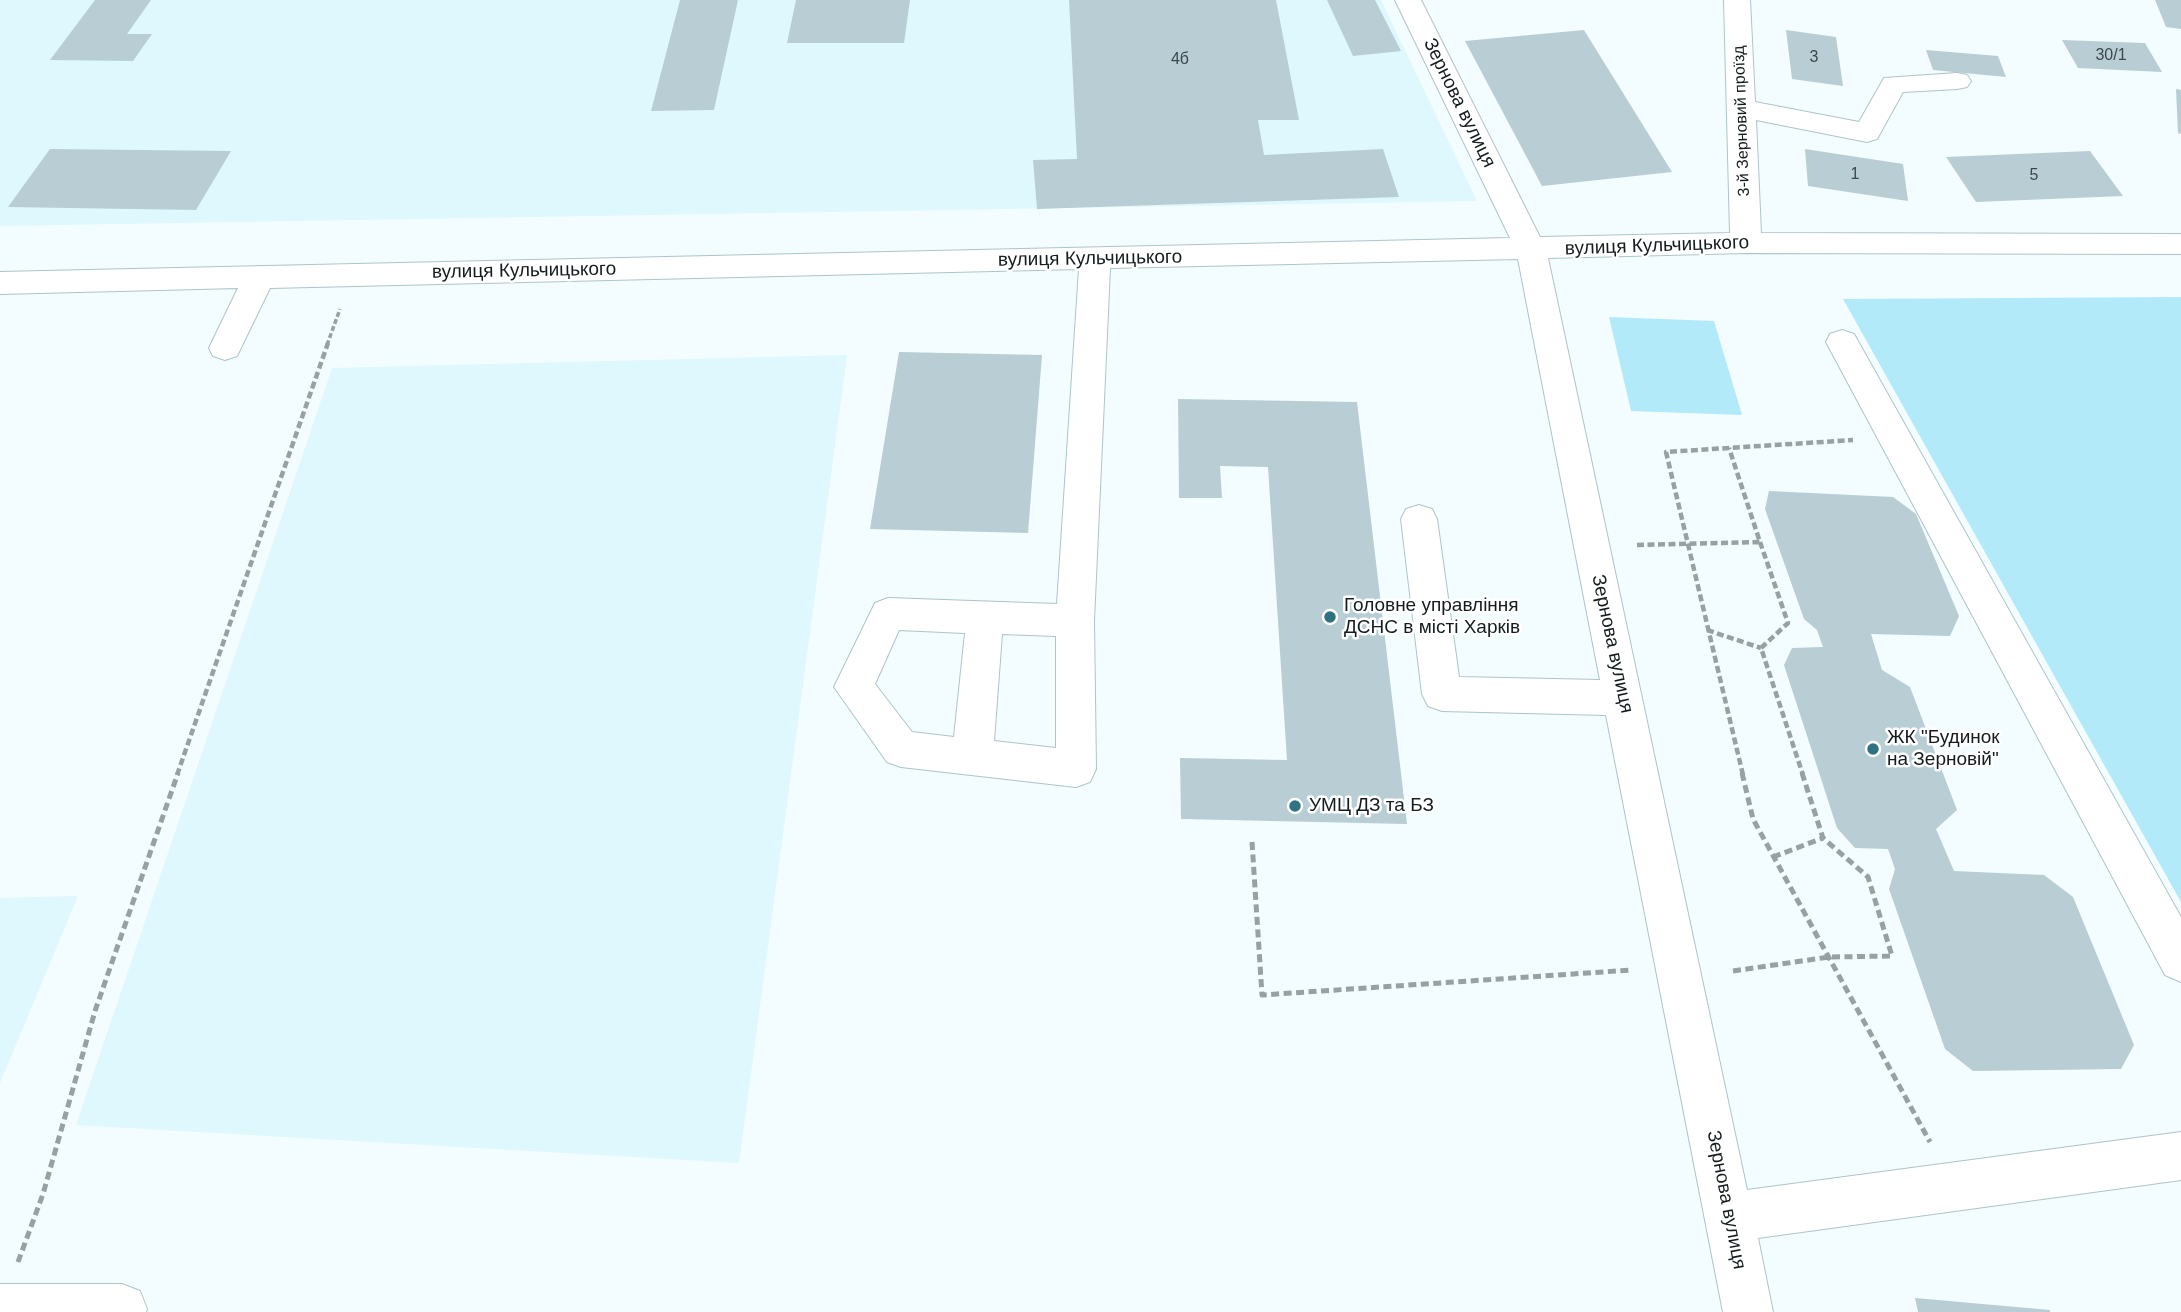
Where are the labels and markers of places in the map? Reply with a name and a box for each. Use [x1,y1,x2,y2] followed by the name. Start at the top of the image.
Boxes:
[1344,595,1520,639] place label: Головне управління ДСНС в місті Харків
[1322,609,1338,625] marker: Головне управління ДСНС в місті Харків
[1887,727,2000,771] place label: ЖК "Будинок на Зерновій"
[1865,741,1881,757] marker: ЖК "Будинок на Зерновій"
[1309,795,1434,817] place label: УМЦ ДЗ та БЗ
[1287,798,1303,814] marker: УМЦ ДЗ та БЗ

